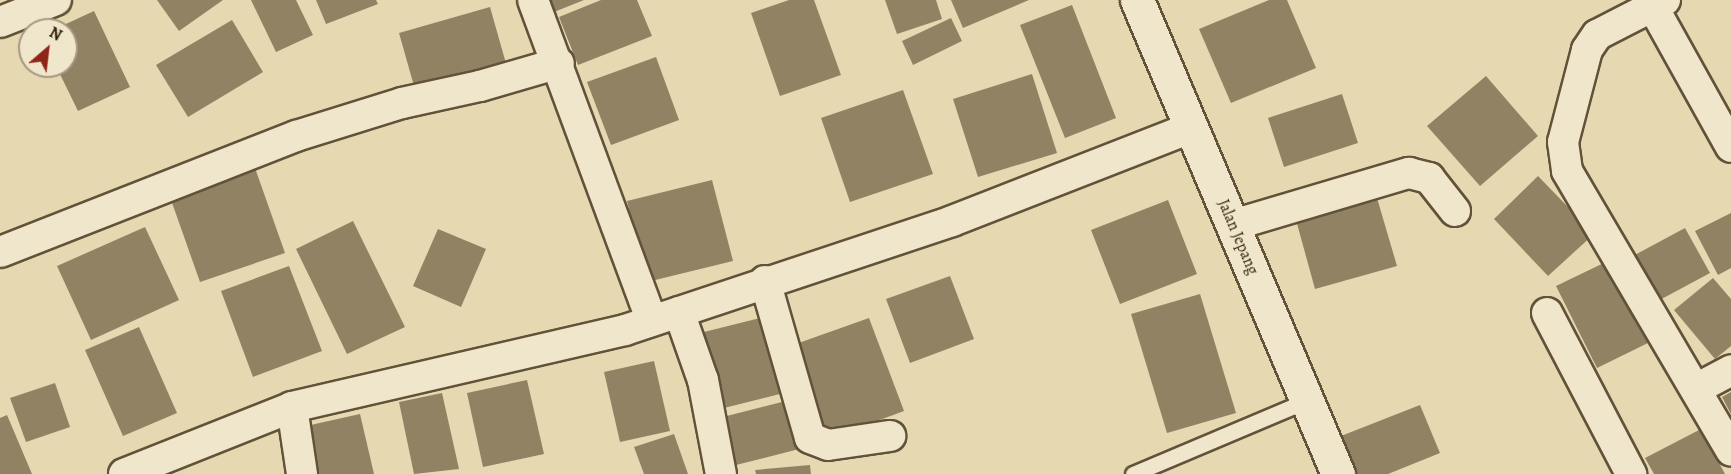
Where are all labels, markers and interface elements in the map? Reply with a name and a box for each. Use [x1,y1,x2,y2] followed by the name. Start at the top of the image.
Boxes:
[18,18,78,78] north arrow
[45,21,66,46] text: N
[1214,196,1262,278] street label: Jalan Jepang

